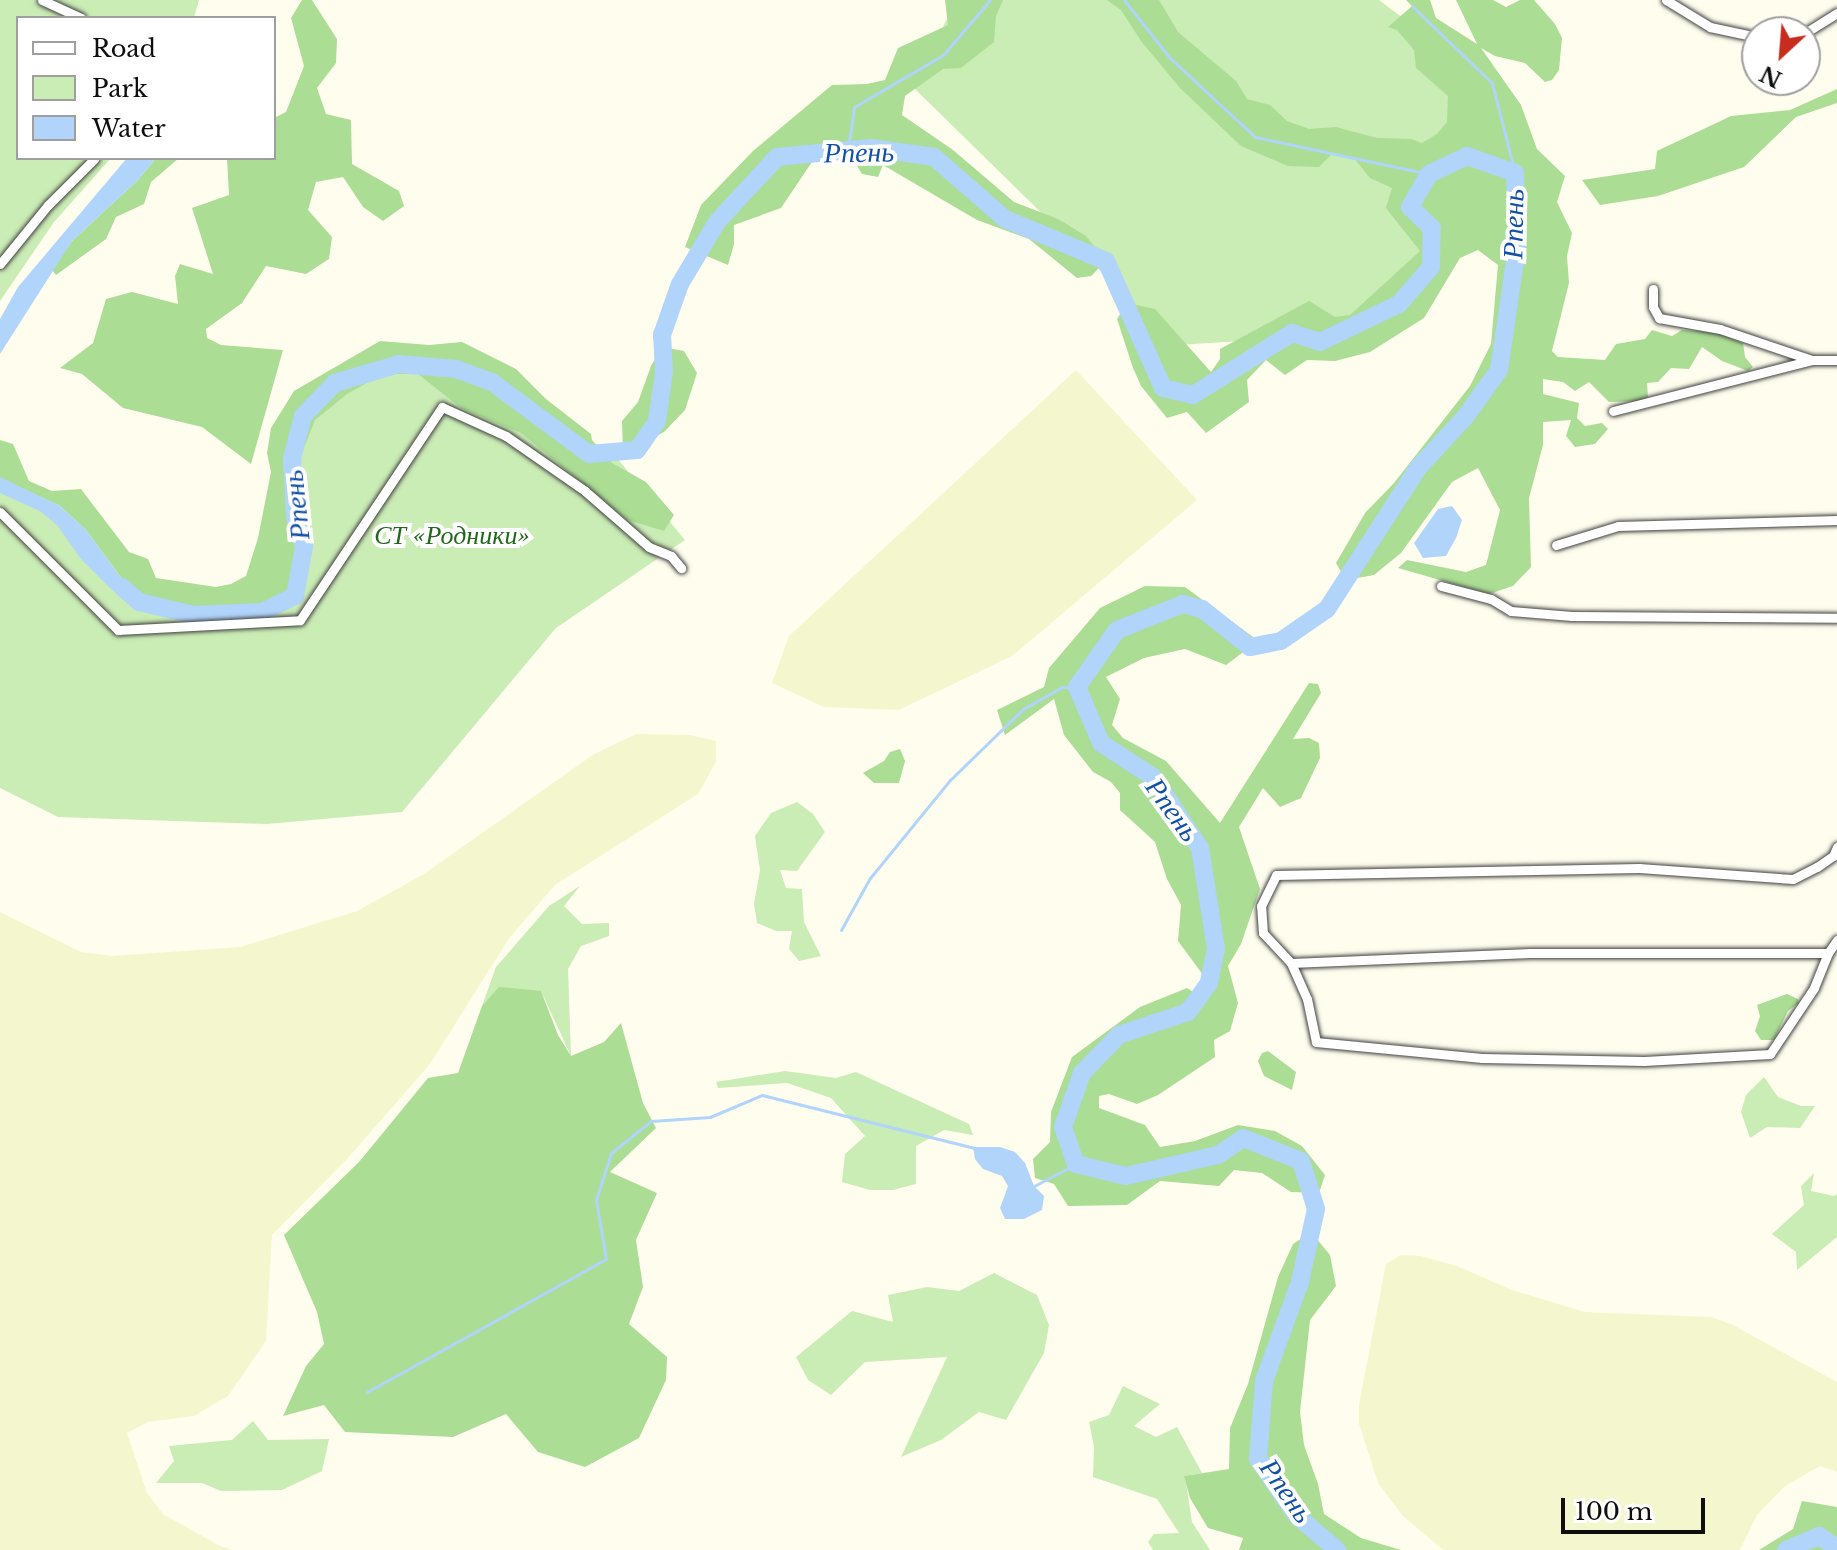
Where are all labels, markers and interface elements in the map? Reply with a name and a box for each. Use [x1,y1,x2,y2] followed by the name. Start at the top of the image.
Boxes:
[16,16,276,160] legend
[1741,16,1821,96] north arrow
[92,34,156,63] text: Road
[1756,60,1786,93] text: N
[92,74,148,103] text: Park
[92,114,166,143] text: Water
[824,136,894,170] water label: Рпень
[1497,189,1531,259] water label: Рпень
[277,468,317,542] water label: Рпень
[374,520,530,552] park label: СТ «Родники»
[1138,772,1206,848] water label: Рпень
[1252,1453,1320,1529] water label: Рпень
[1565,1482,1709,1532] scale bar
[1575,1497,1653,1526] text: 100 m

